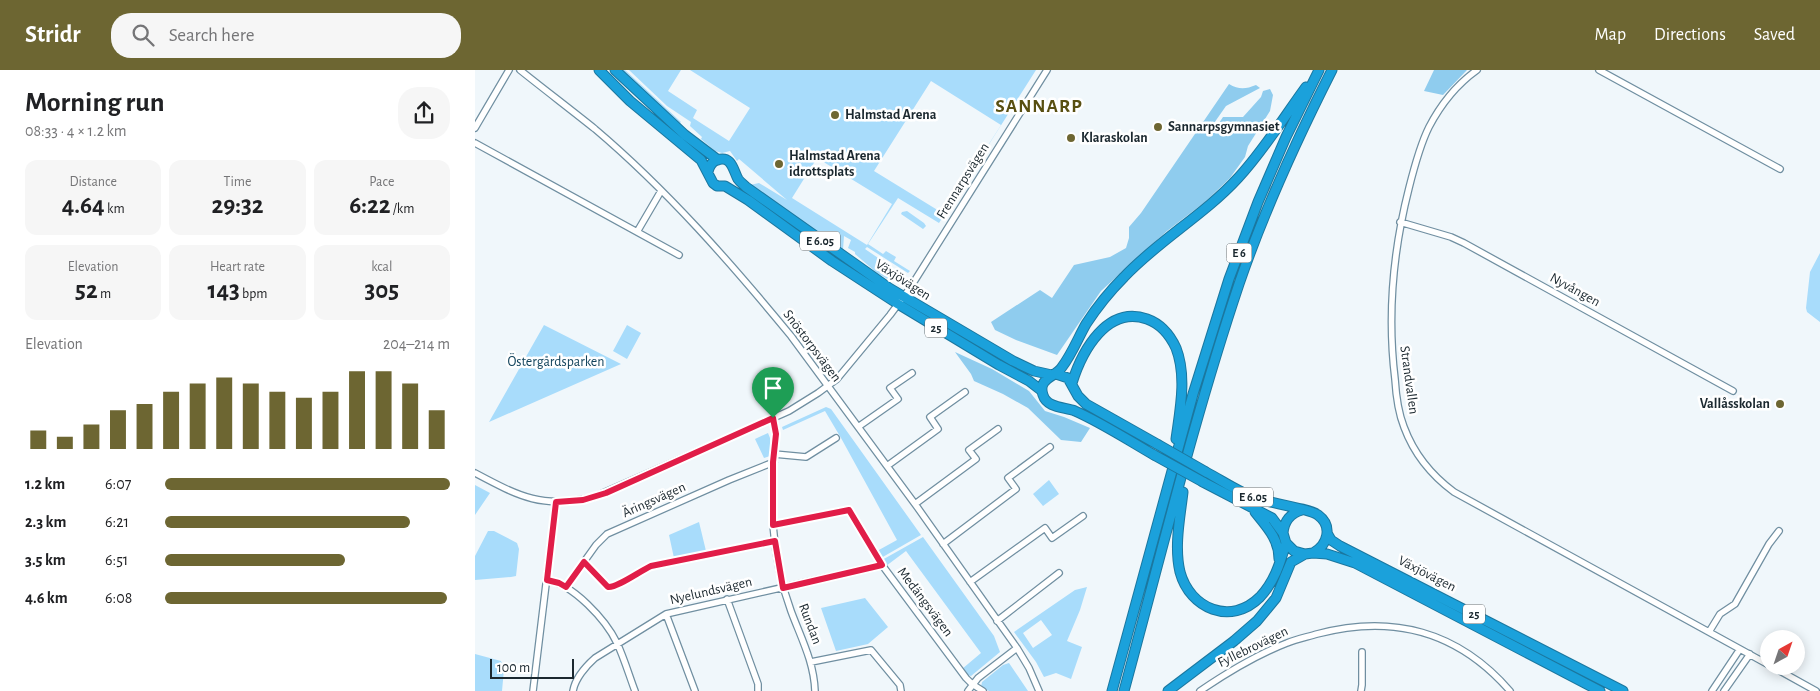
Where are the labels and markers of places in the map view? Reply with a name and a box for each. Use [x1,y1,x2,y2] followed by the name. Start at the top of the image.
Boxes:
[845,108,937,122] place label: Halmstad Arena
[829,109,841,121] marker: Halmstad Arena
[1168,120,1280,134] place label: Sannarpsgymnasiet
[1152,121,1164,133] marker: Sannarpsgymnasiet
[1081,131,1148,145] place label: Klaraskolan
[1065,132,1077,144] marker: Klaraskolan
[789,149,881,179] place label: Halmstad Arena idrottsplats
[773,158,785,170] marker: Halmstad Arena idrottsplats
[752,367,794,418] pin
[1700,397,1770,411] place label: Vallåsskolan
[1774,398,1786,410] marker: Vallåsskolan

